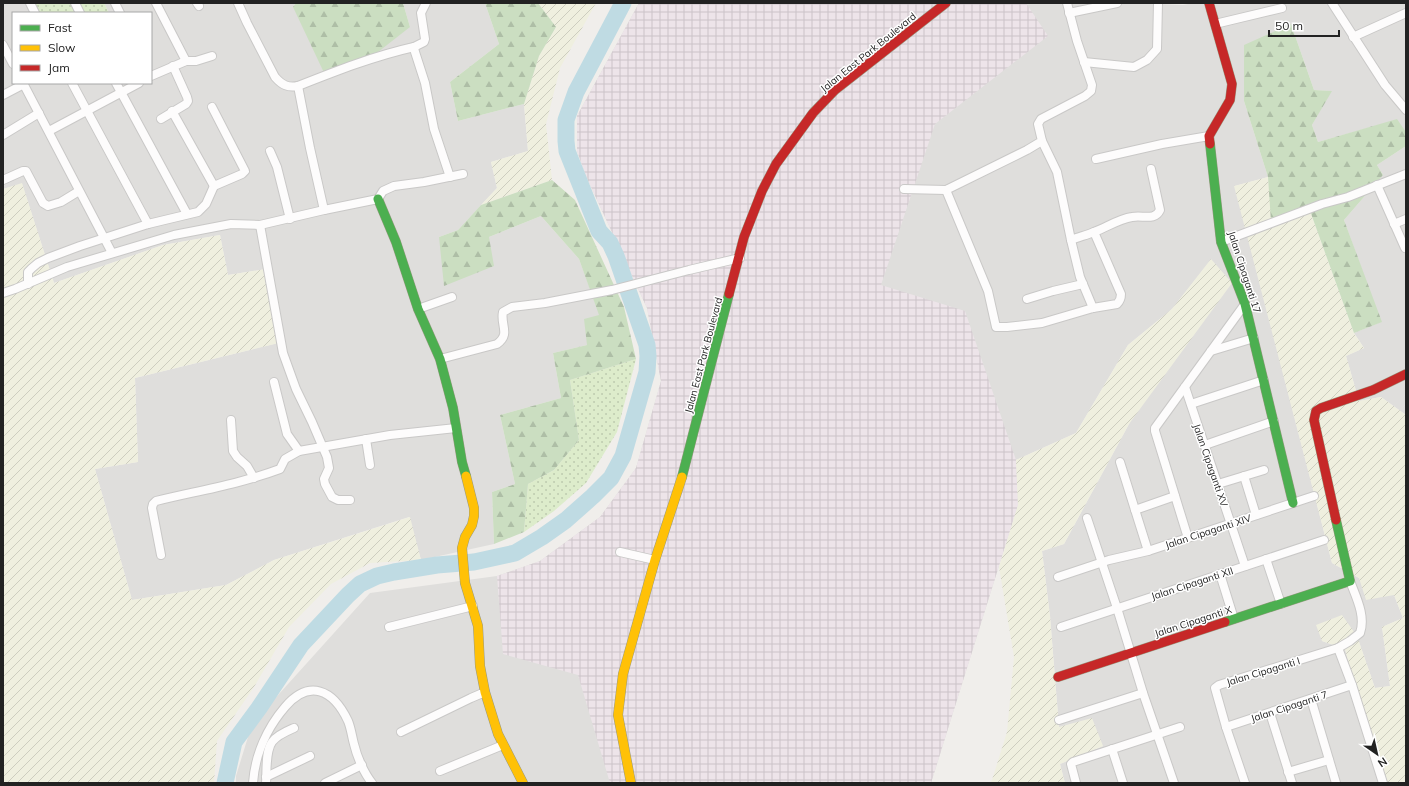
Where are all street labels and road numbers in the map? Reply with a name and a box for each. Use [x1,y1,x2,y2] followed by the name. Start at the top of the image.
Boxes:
[818,10,919,95] street label: Jalan East Park Boulevard
[1225,229,1264,315] street label: Jalan Cipaganti 17
[682,296,725,414] street label: Jalan East Park Boulevard
[1190,422,1231,508] street label: Jalan Cipaganti XV
[1163,511,1253,552] street label: Jalan Cipaganti XIV
[1150,564,1235,603] street label: Jalan Cipaganti XII
[1153,603,1234,640] street label: Jalan Cipaganti X
[1225,654,1302,689] street label: Jalan Cipaganti I
[1249,688,1329,725] street label: Jalan Cipaganti 7

